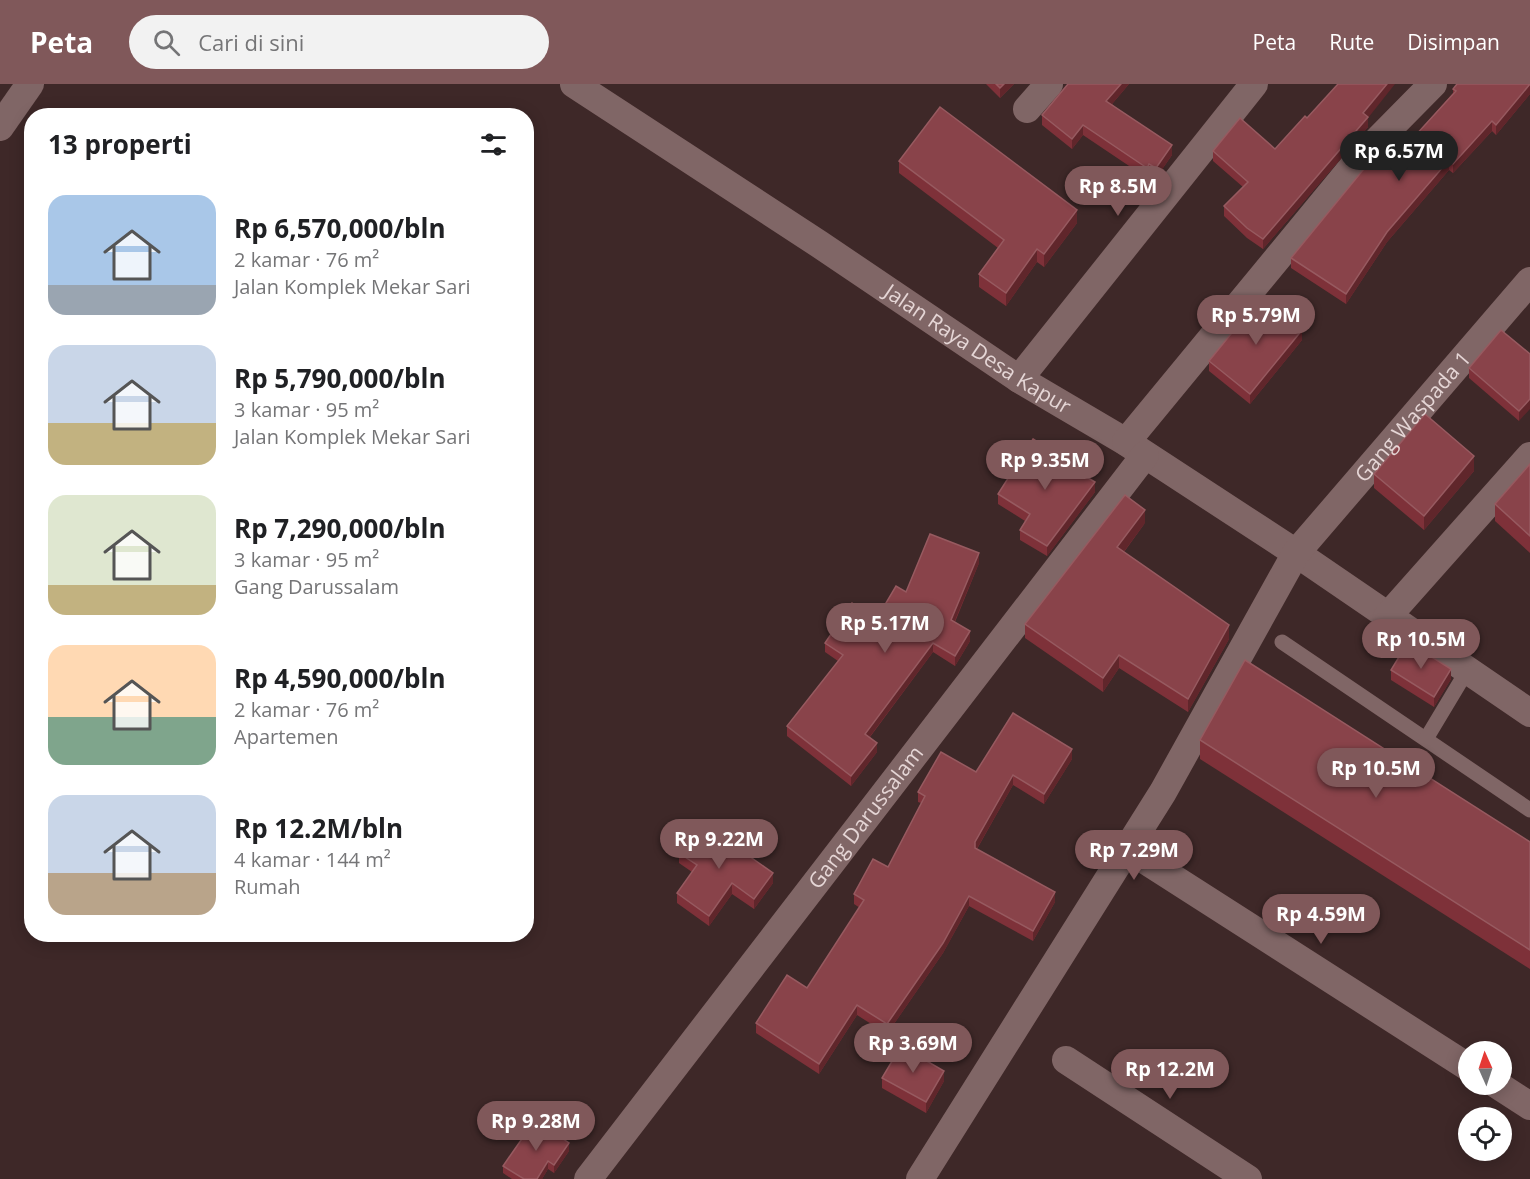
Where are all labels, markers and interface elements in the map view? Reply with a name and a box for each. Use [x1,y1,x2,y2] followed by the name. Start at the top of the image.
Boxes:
[129,15,549,69] search box
[30,23,93,61] text: Peta
[150,26,183,59] icon: search
[198,27,304,57] text: Cari di sini
[1253,28,1296,56] text: Peta
[1329,28,1374,56] text: Rute
[1407,28,1500,56] text: Disimpan
[48,126,192,162] text: 13 properti
[477,128,510,161] icon: filters
[1337,131,1461,182] pin: Rp 6.57M
[1354,137,1444,164] text: Rp 6.57M
[1063,166,1173,217] pin: Rp 8.5M
[1079,172,1157,199] text: Rp 8.5M
[234,210,445,246] text: Rp 6,570,000/bln
[96,219,168,291] icon: home
[234,246,379,273] text: 2 kamar · 76 m²
[234,273,471,300] text: Jalan Komplek Mekar Sari
[878,276,1077,420] street label: Jalan Raya Desa Kapur
[1194,295,1318,346] pin: Rp 5.79M
[1211,301,1301,328] text: Rp 5.79M
[1348,345,1477,488] street label: Gang Waspada 1
[234,360,445,396] text: Rp 5,790,000/bln
[96,369,168,441] icon: home
[234,396,379,423] text: 3 kamar · 95 m²
[234,423,471,450] text: Jalan Komplek Mekar Sari
[983,440,1107,491] pin: Rp 9.35M
[1000,446,1090,473] text: Rp 9.35M
[234,510,445,546] text: Rp 7,290,000/bln
[96,519,168,591] icon: home
[234,546,379,573] text: 3 kamar · 95 m²
[234,573,399,600] text: Gang Darussalam
[823,603,947,654] pin: Rp 5.17M
[840,609,930,636] text: Rp 5.17M
[1359,619,1483,670] pin: Rp 10.5M
[1376,625,1466,652] text: Rp 10.5M
[234,660,445,696] text: Rp 4,590,000/bln
[96,669,168,741] icon: home
[234,696,379,723] text: 2 kamar · 76 m²
[234,723,339,750] text: Apartemen
[801,740,929,894] street label: Gang Darussalam
[1314,748,1438,799] pin: Rp 10.5M
[1331,754,1421,781] text: Rp 10.5M
[234,810,403,846] text: Rp 12.2M/bln
[96,819,168,891] icon: home
[657,819,781,870] pin: Rp 9.22M
[674,825,764,852] text: Rp 9.22M
[1072,830,1196,881] pin: Rp 7.29M
[1089,836,1179,863] text: Rp 7.29M
[234,846,391,873] text: 4 kamar · 144 m²
[234,873,301,900] text: Rumah
[1259,894,1383,945] pin: Rp 4.59M
[1276,900,1366,927] text: Rp 4.59M
[851,1023,975,1074] pin: Rp 3.69M
[868,1029,958,1056] text: Rp 3.69M
[1458,1041,1512,1095] north arrow
[1458,1041,1512,1161] map controls
[1108,1049,1232,1100] pin: Rp 12.2M
[1125,1055,1215,1082] text: Rp 12.2M
[474,1101,598,1152] pin: Rp 9.28M
[491,1107,581,1134] text: Rp 9.28M
[1458,1107,1512,1161] button: locate

